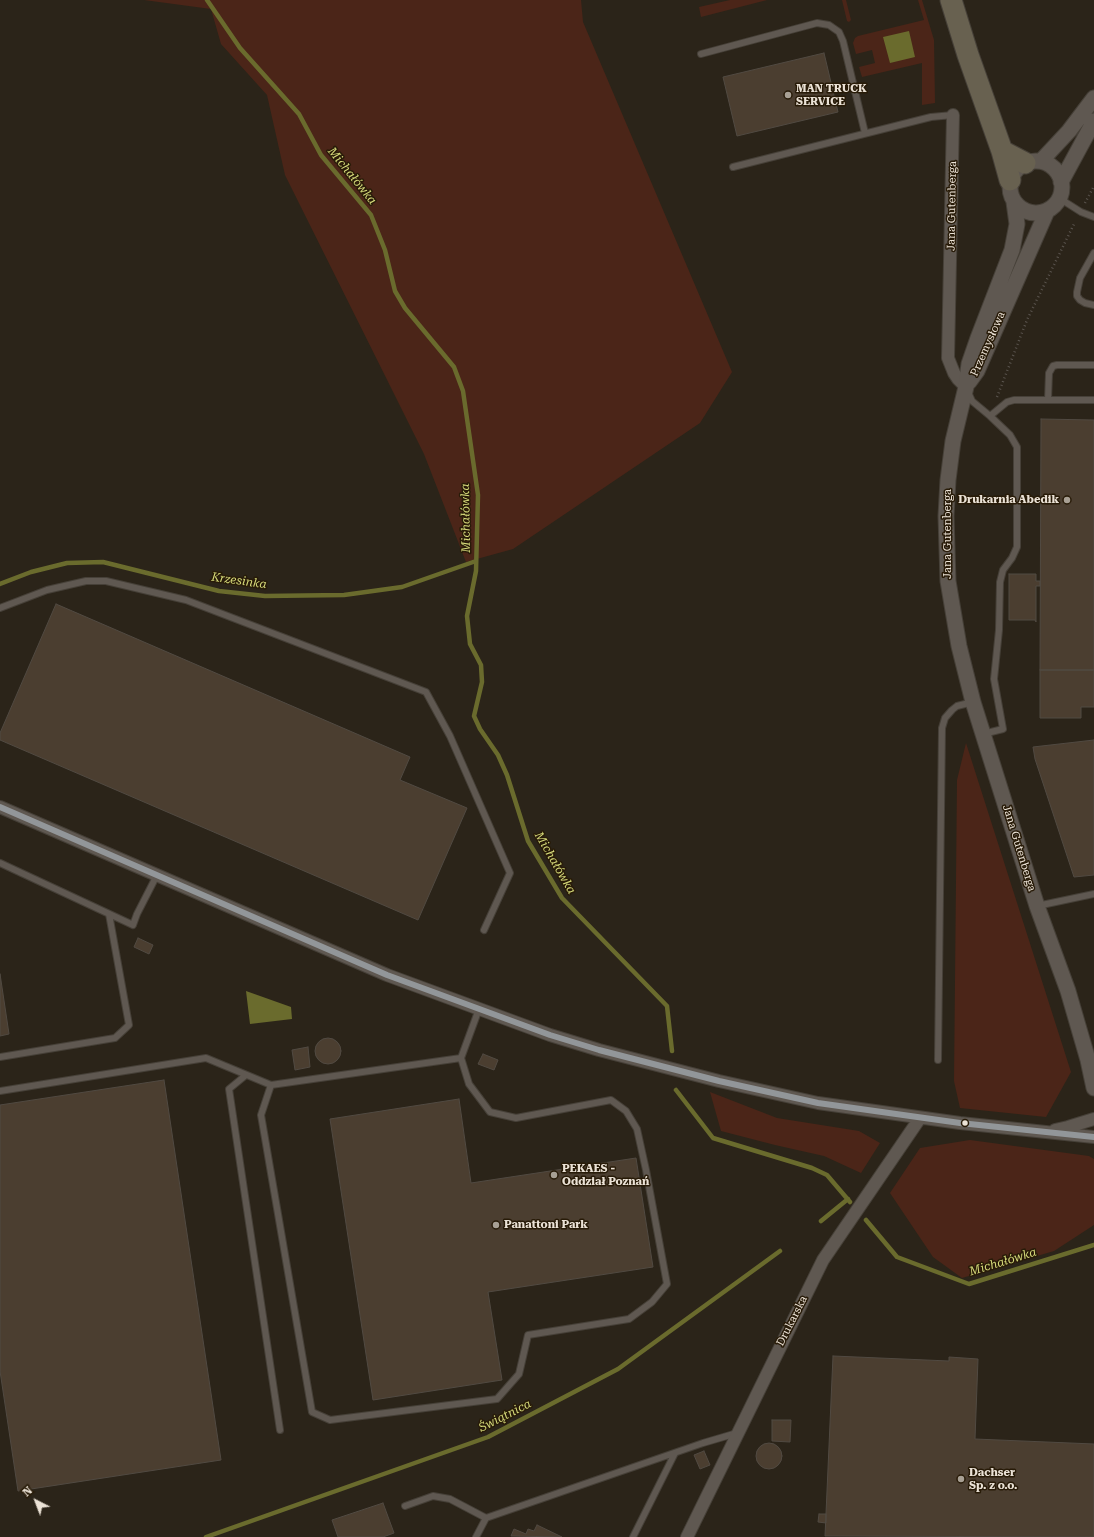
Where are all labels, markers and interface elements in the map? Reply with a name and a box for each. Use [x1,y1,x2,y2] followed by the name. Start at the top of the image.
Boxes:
[796,82,867,108] place label: MAN TRUCK SERVICE
[783,90,793,100] marker: MAN TRUCK SERVICE
[325,144,379,208] water label: Michałówka
[945,161,959,251] street label: Jana Gutenberga
[968,310,1008,378] street label: Przemysłowa
[458,483,474,553] water label: Michałówka
[941,489,955,579] street label: Jana Gutenberga
[958,493,1059,507] place label: Drukarnia Abedik
[1062,495,1072,505] marker: Drukarnia Abedik
[210,570,268,592] water label: Krzesinka
[1000,803,1038,893] street label: Jana Gutenberga
[531,829,579,897] water label: Michałówka
[960,1118,970,1128] unlabelled marker
[562,1162,649,1188] place label: PEKAES - Oddział Poznań
[549,1170,559,1180] marker: PEKAES - Oddział Poznań
[504,1218,588,1232] place label: Panattoni Park
[491,1220,501,1230] marker: Panattoni Park
[968,1245,1038,1279] water label: Michałówka
[774,1294,810,1348] street label: Drukarska
[476,1397,534,1435] water label: Świątnica
[969,1466,1017,1492] place label: Dachser Sp. z o.o.
[956,1474,966,1484] marker: Dachser Sp. z o.o.
[16,1481,56,1521] north arrow
[20,1484,35,1499] text: N

